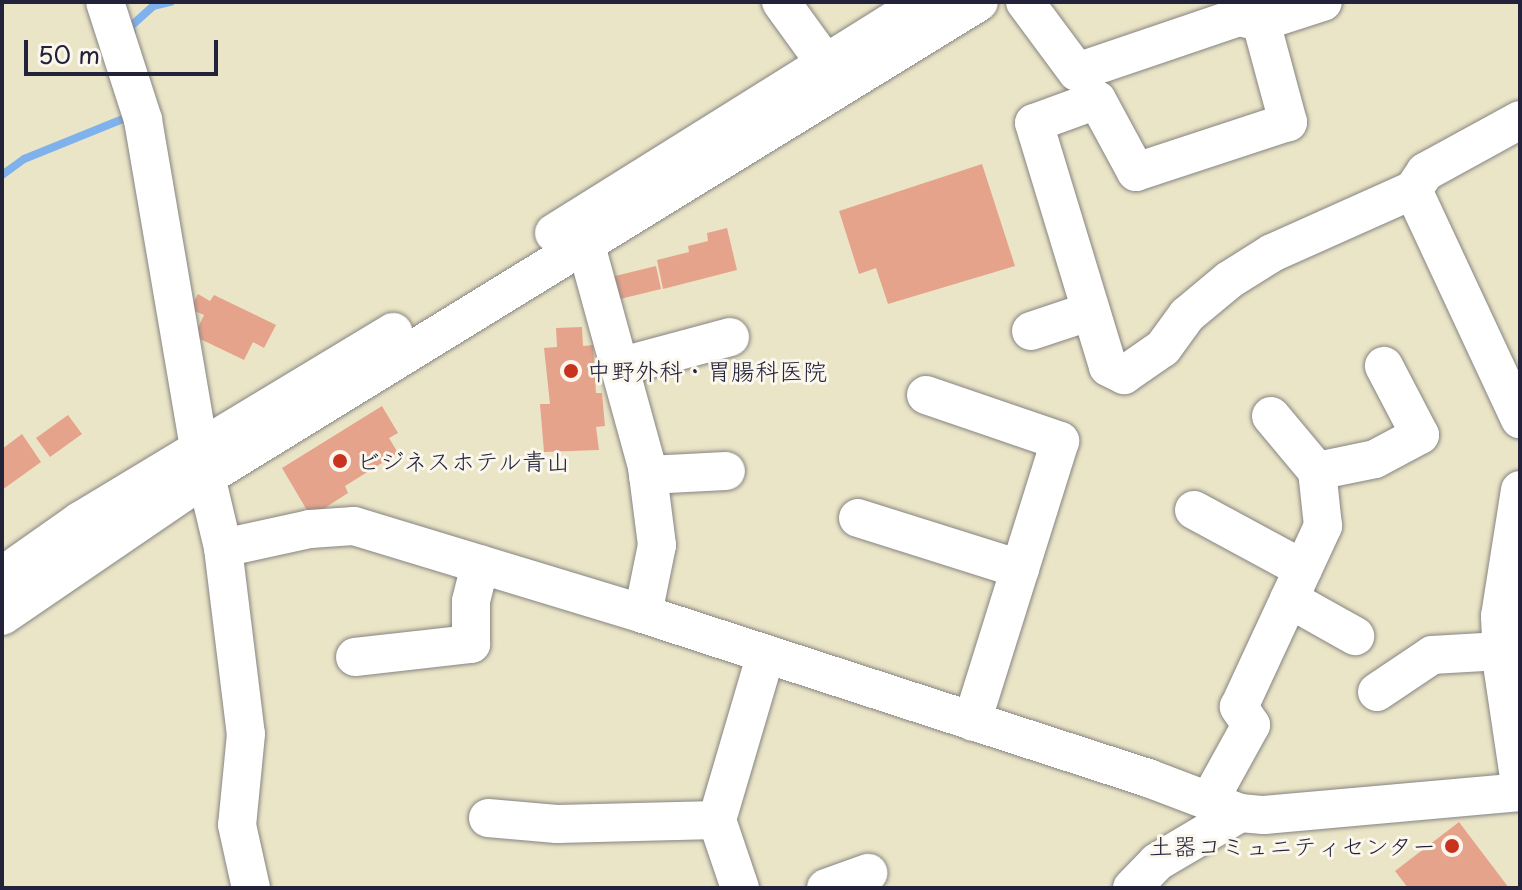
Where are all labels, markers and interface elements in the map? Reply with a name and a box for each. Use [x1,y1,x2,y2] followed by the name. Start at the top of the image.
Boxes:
[28,24,222,74] scale bar
[38,36,100,72] text: 50 m
[587,357,827,385] place label: 中野外科・胃腸科医院
[562,362,580,380] marker: 中野外科・胃腸科医院
[356,447,572,475] place label: ビジネスホテル青山
[331,452,349,470] marker: ビジネスホテル青山
[1148,832,1436,860] place label: 土器コミュニティセンター
[1443,837,1461,855] marker: 土器コミュニティセンター

